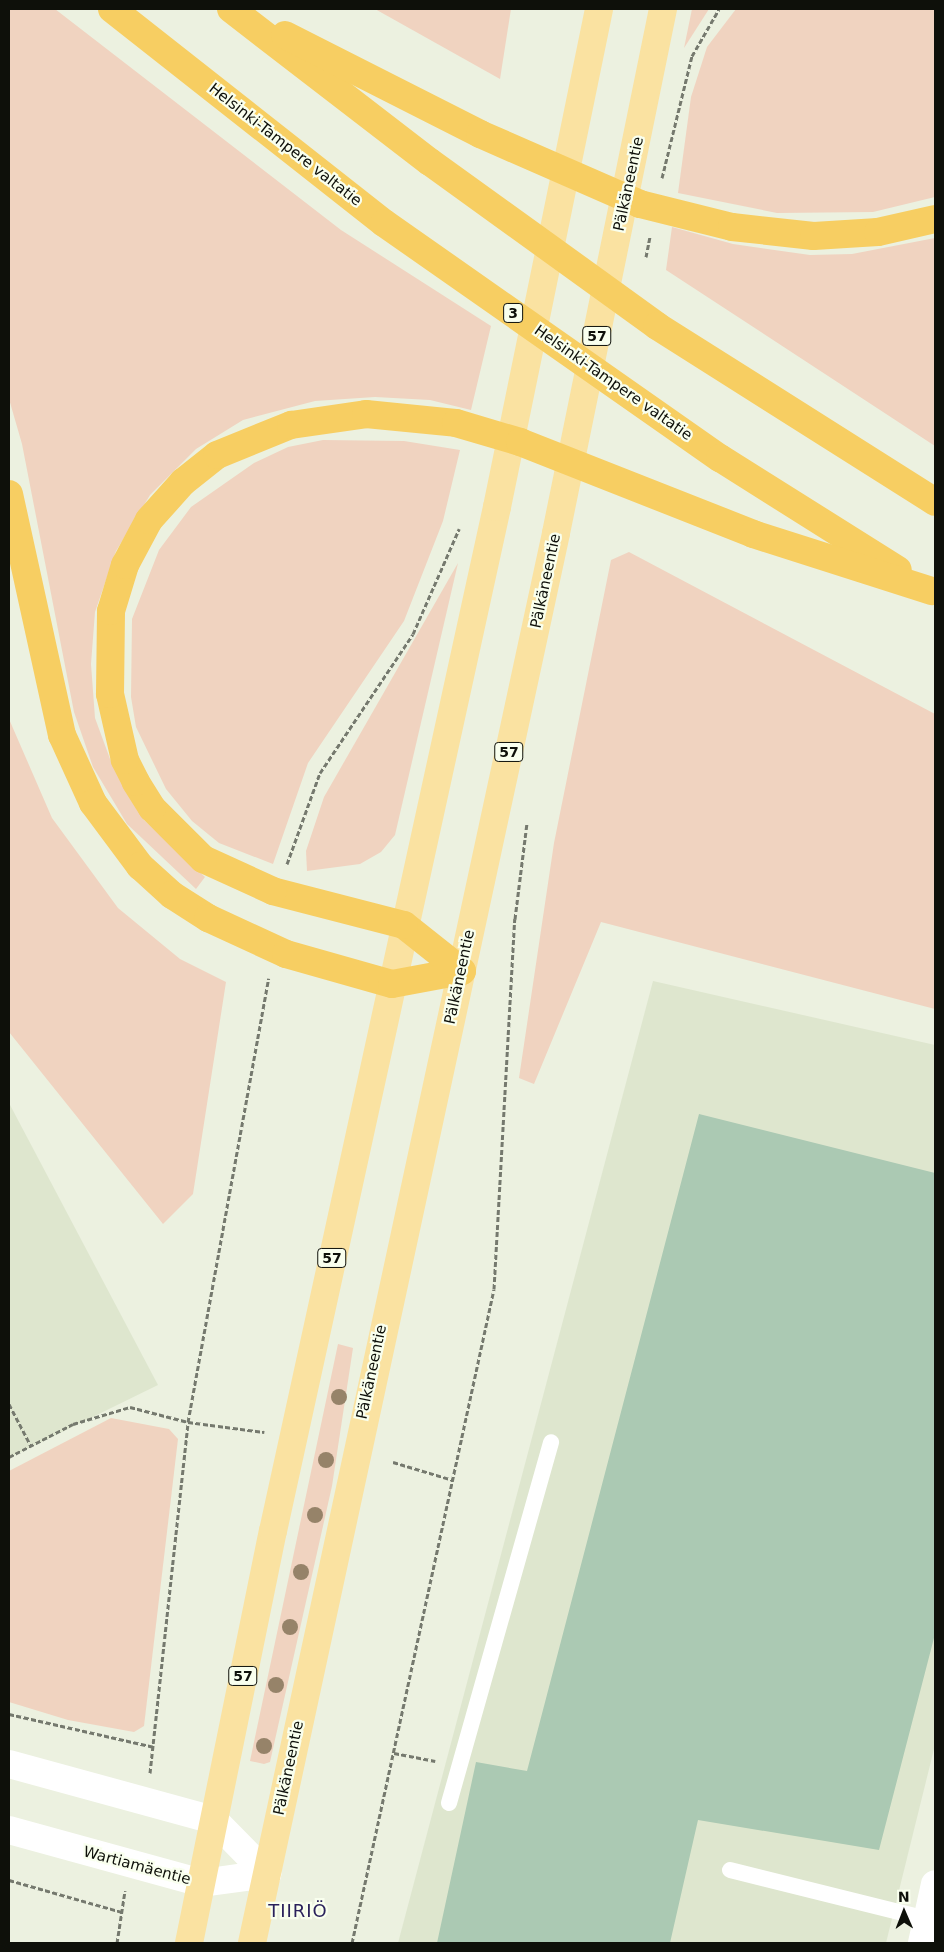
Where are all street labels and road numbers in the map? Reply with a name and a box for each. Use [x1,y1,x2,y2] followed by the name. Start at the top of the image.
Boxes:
[205,80,365,210] street label: Helsinki-Tampere valtatie
[610,135,648,233] street label: Pälkäneentie
[503,302,523,324] road number: 3
[531,322,695,444] street label: Helsinki-Tampere valtatie
[582,324,612,348] road number: 57
[527,532,565,630] street label: Pälkäneentie
[494,740,524,764] road number: 57
[441,928,479,1026] street label: Pälkäneentie
[317,1246,347,1270] road number: 57
[353,1323,391,1421] street label: Pälkäneentie
[228,1664,258,1688] road number: 57
[270,1719,308,1817] street label: Pälkäneentie
[81,1843,193,1889] street label: Wartiamäentie

